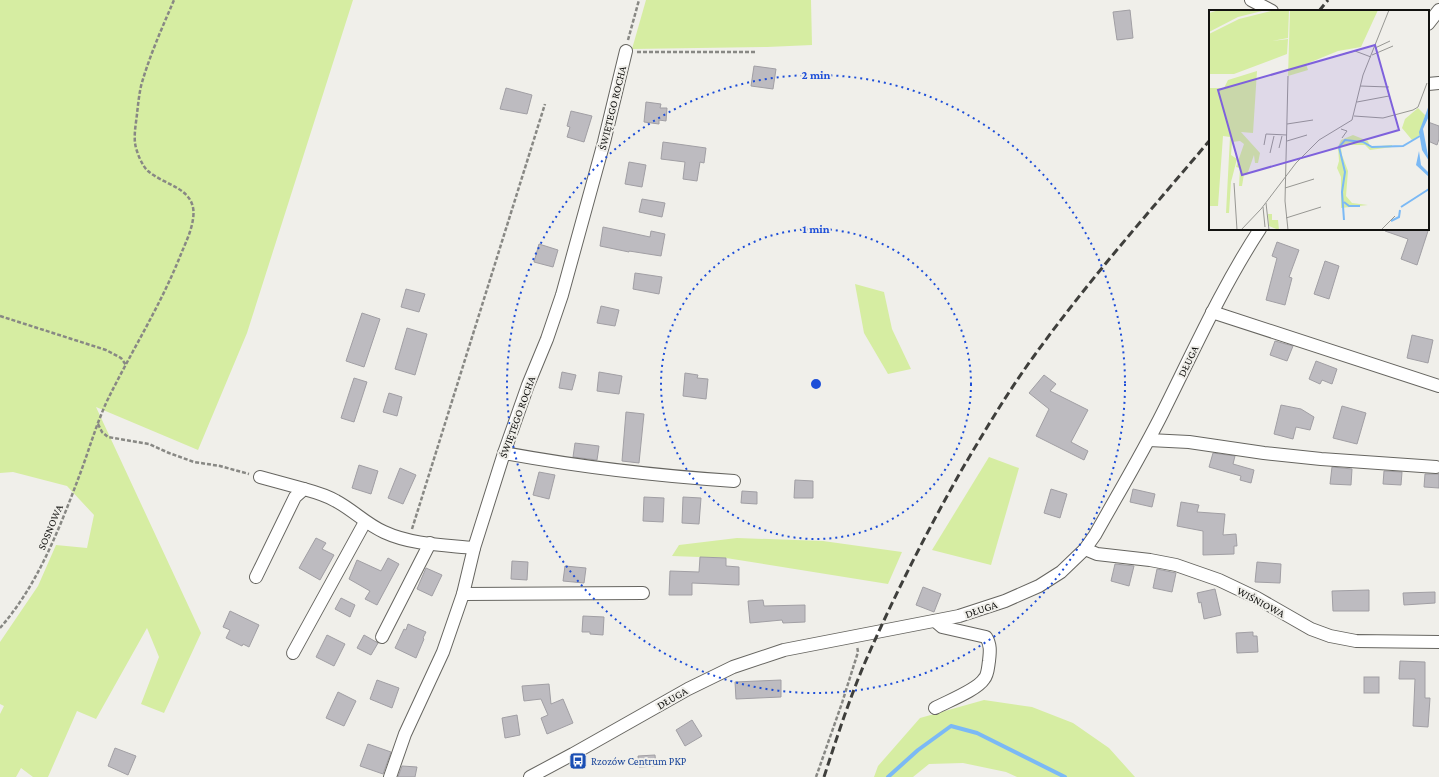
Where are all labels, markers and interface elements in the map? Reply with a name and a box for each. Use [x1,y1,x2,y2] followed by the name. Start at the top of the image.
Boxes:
[1209,10,1429,230] inset map
[596,64,629,151] street label: ŚWIĘTEGO ROCHA
[802,68,831,82] text: 2 min
[802,222,830,236] text: 1 min
[1175,343,1201,379] street label: DŁUGA
[497,374,539,460] street label: ŚWIĘTEGO ROCHA
[809,377,823,391] centre of rings
[35,502,65,551] street label: SOSNOWA
[1235,584,1288,620] street label: WIŚNIOWA
[963,598,999,620] street label: DŁUGA
[655,684,690,711] street label: DŁUGA
[568,751,588,771] bus stop icon: Rzozów Centrum PKP
[591,755,687,767] place label: Rzozów Centrum PKP

